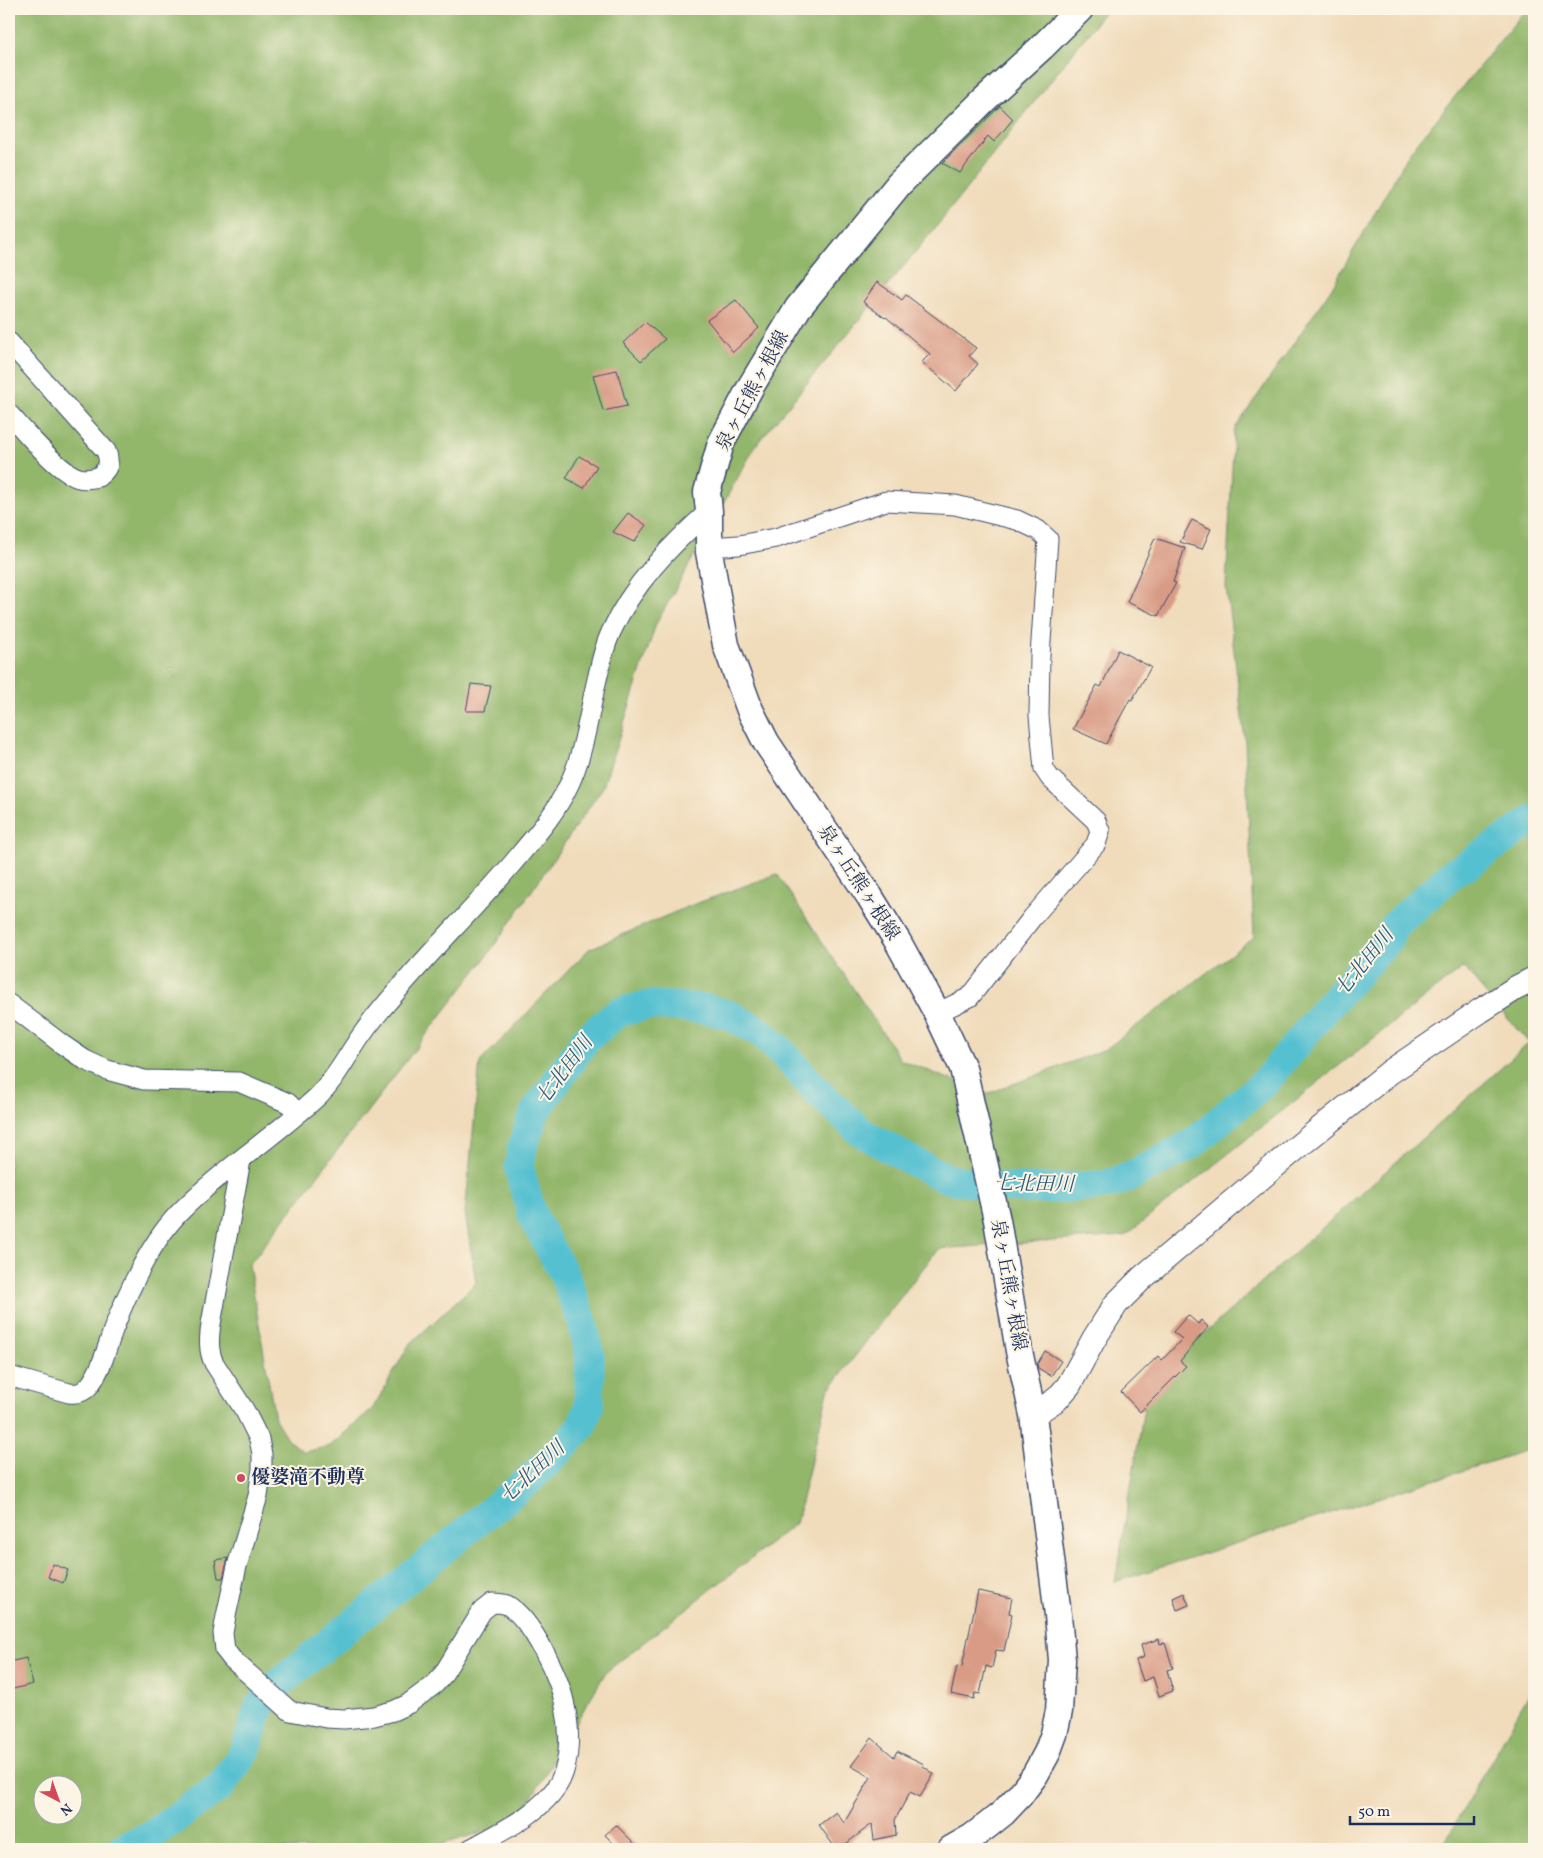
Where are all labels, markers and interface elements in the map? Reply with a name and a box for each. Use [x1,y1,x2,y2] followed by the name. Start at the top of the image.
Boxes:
[710,326,796,456] street label: 泉ヶ丘熊ヶ根線
[811,820,905,946] street label: 泉ヶ丘熊ヶ根線
[1329,922,1402,1003] water label: 七北田川
[530,1029,601,1111] water label: 七北田川
[994,1170,1076,1200] water label: 七北田川
[984,1217,1032,1353] street label: 泉ヶ丘熊ヶ根線
[494,1434,573,1511] water label: 七北田川
[251,1465,365,1491] place label: 優婆滝不動尊
[235,1472,247,1484] marker: 優婆滝不動尊
[32,1776,82,1826] north arrow
[1350,1793,1474,1825] scale bar
[55,1798,76,1819] text: N
[1358,1802,1390,1823] text: 50 m

